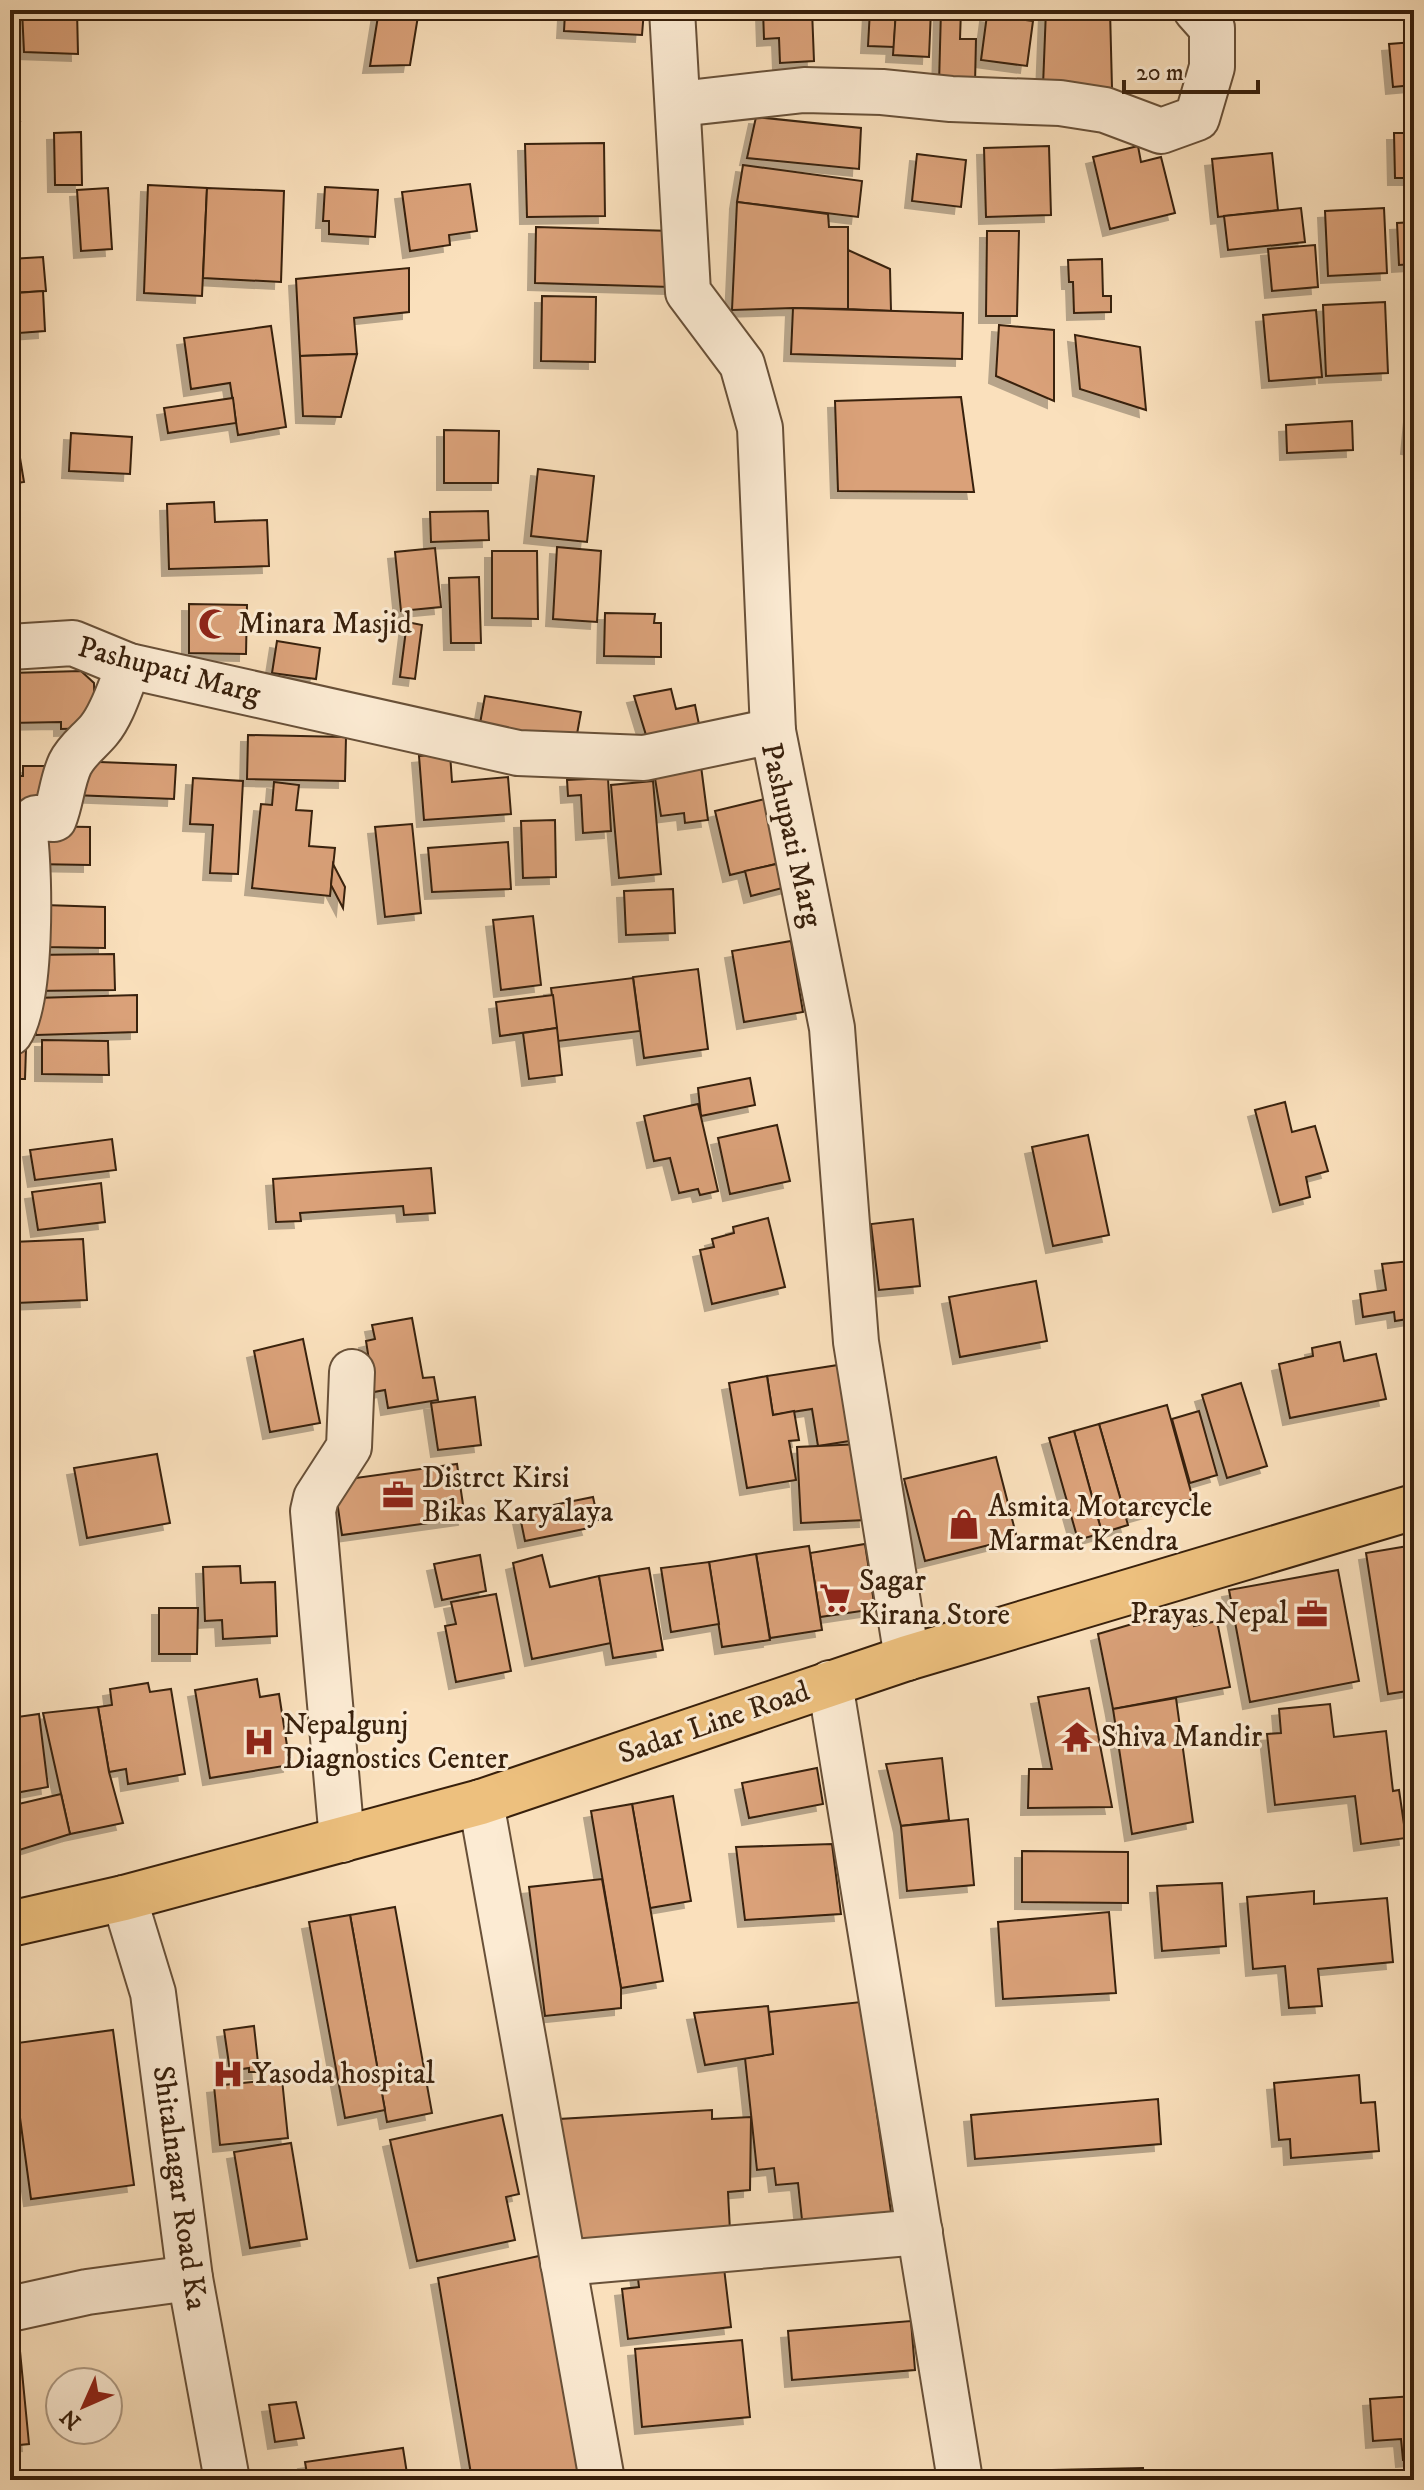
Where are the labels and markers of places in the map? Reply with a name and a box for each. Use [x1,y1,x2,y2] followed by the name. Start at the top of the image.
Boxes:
[238,606,412,643] place label: Minara Masjid
[197,607,231,641] mosque icon: Minara Masjid
[422,1460,613,1531] place label: Distrct Kirsi Bikas Karyalaya
[381,1478,415,1512] office icon: Distrct Kirsi Bikas Karyalaya
[988,1489,1212,1560] place label: Asmita Motarcycle Marmat Kendra
[947,1507,981,1541] shop icon: Asmita Motarcycle Marmat Kendra
[859,1563,1010,1634] place label: Sagar Kirana Store
[818,1581,852,1615] supermarket icon: Sagar Kirana Store
[1130,1596,1288,1633] place label: Prayas Nepal
[1295,1597,1329,1631] office icon: Prayas Nepal
[283,1707,508,1778] place label: Nepalgunj Diagnostics Center
[1101,1719,1262,1756] place label: Shiva Mandir
[1060,1720,1094,1754] temple icon: Shiva Mandir
[242,1725,276,1759] hospital icon: Nepalgunj Diagnostics Center
[252,2056,435,2093] place label: Yasoda hospital
[211,2057,245,2091] hospital icon: Yasoda hospital

